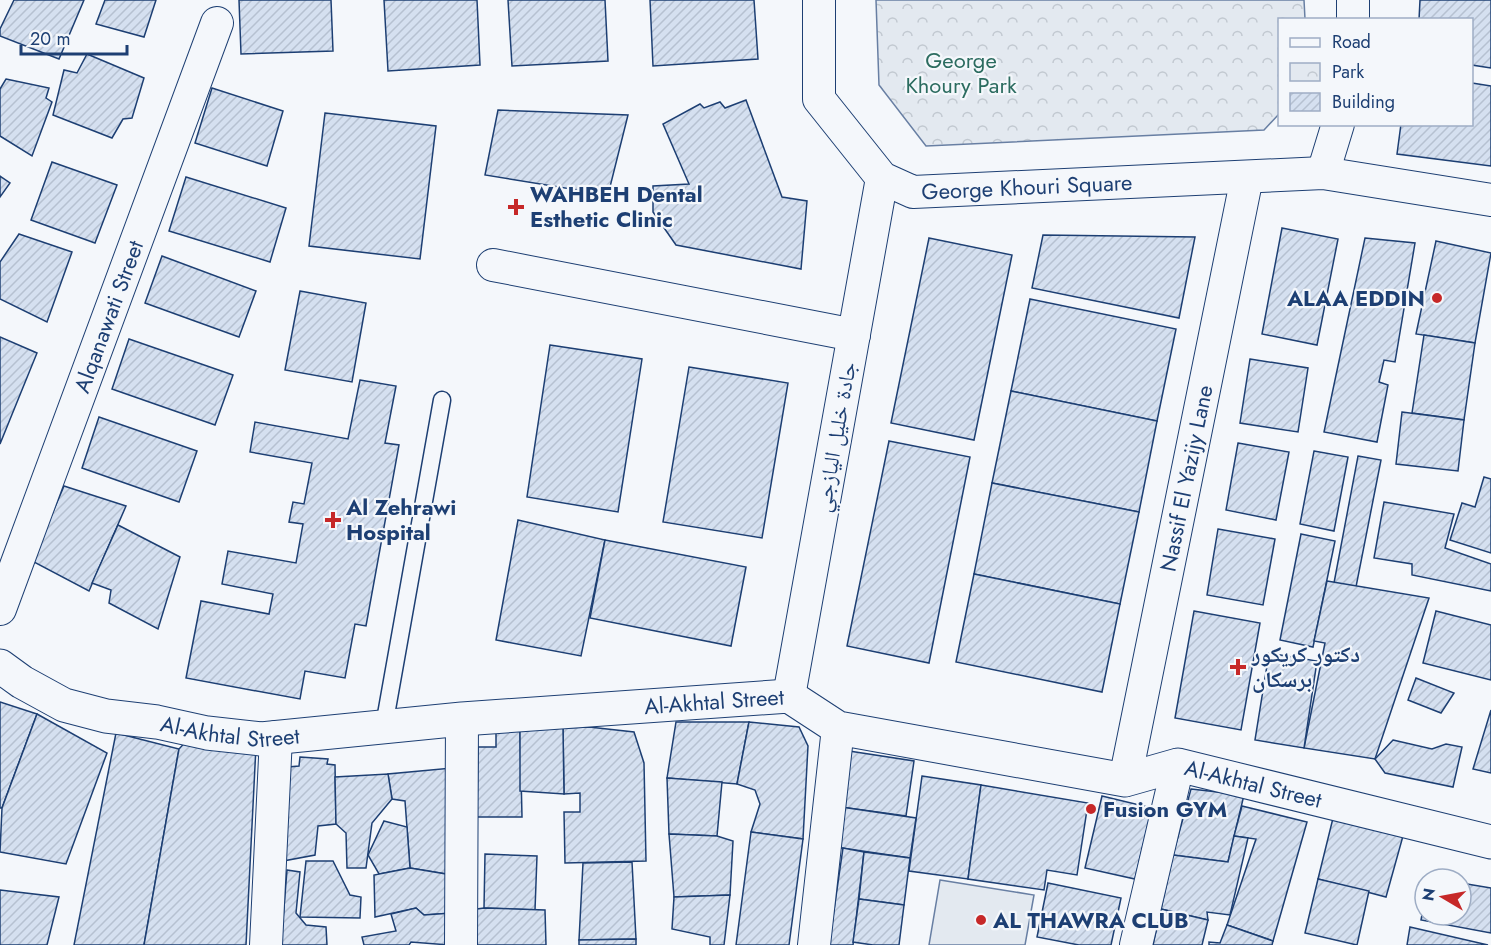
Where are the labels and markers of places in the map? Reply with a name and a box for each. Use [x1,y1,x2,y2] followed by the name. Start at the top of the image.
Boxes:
[530,178,703,235] place label: WAHBEH Dental Esthetic Clinic
[507,198,525,216] marker: WAHBEH Dental Esthetic Clinic
[1286,282,1425,314] place label: ALAA EDDIN
[1430,291,1444,305] marker: ALAA EDDIN
[345,491,456,548] place label: Al Zehrawi Hospital
[324,511,342,529] marker: Al Zehrawi Hospital
[1251,638,1360,695] place label: دكتور كريكور برسكان
[1229,658,1247,676] marker: دكتور كريكور برسكان
[1103,793,1227,825] place label: Fusion GYM
[1084,802,1098,816] marker: Fusion GYM
[992,904,1189,936] place label: AL THAWRA CLUB
[974,913,988,927] marker: AL THAWRA CLUB

